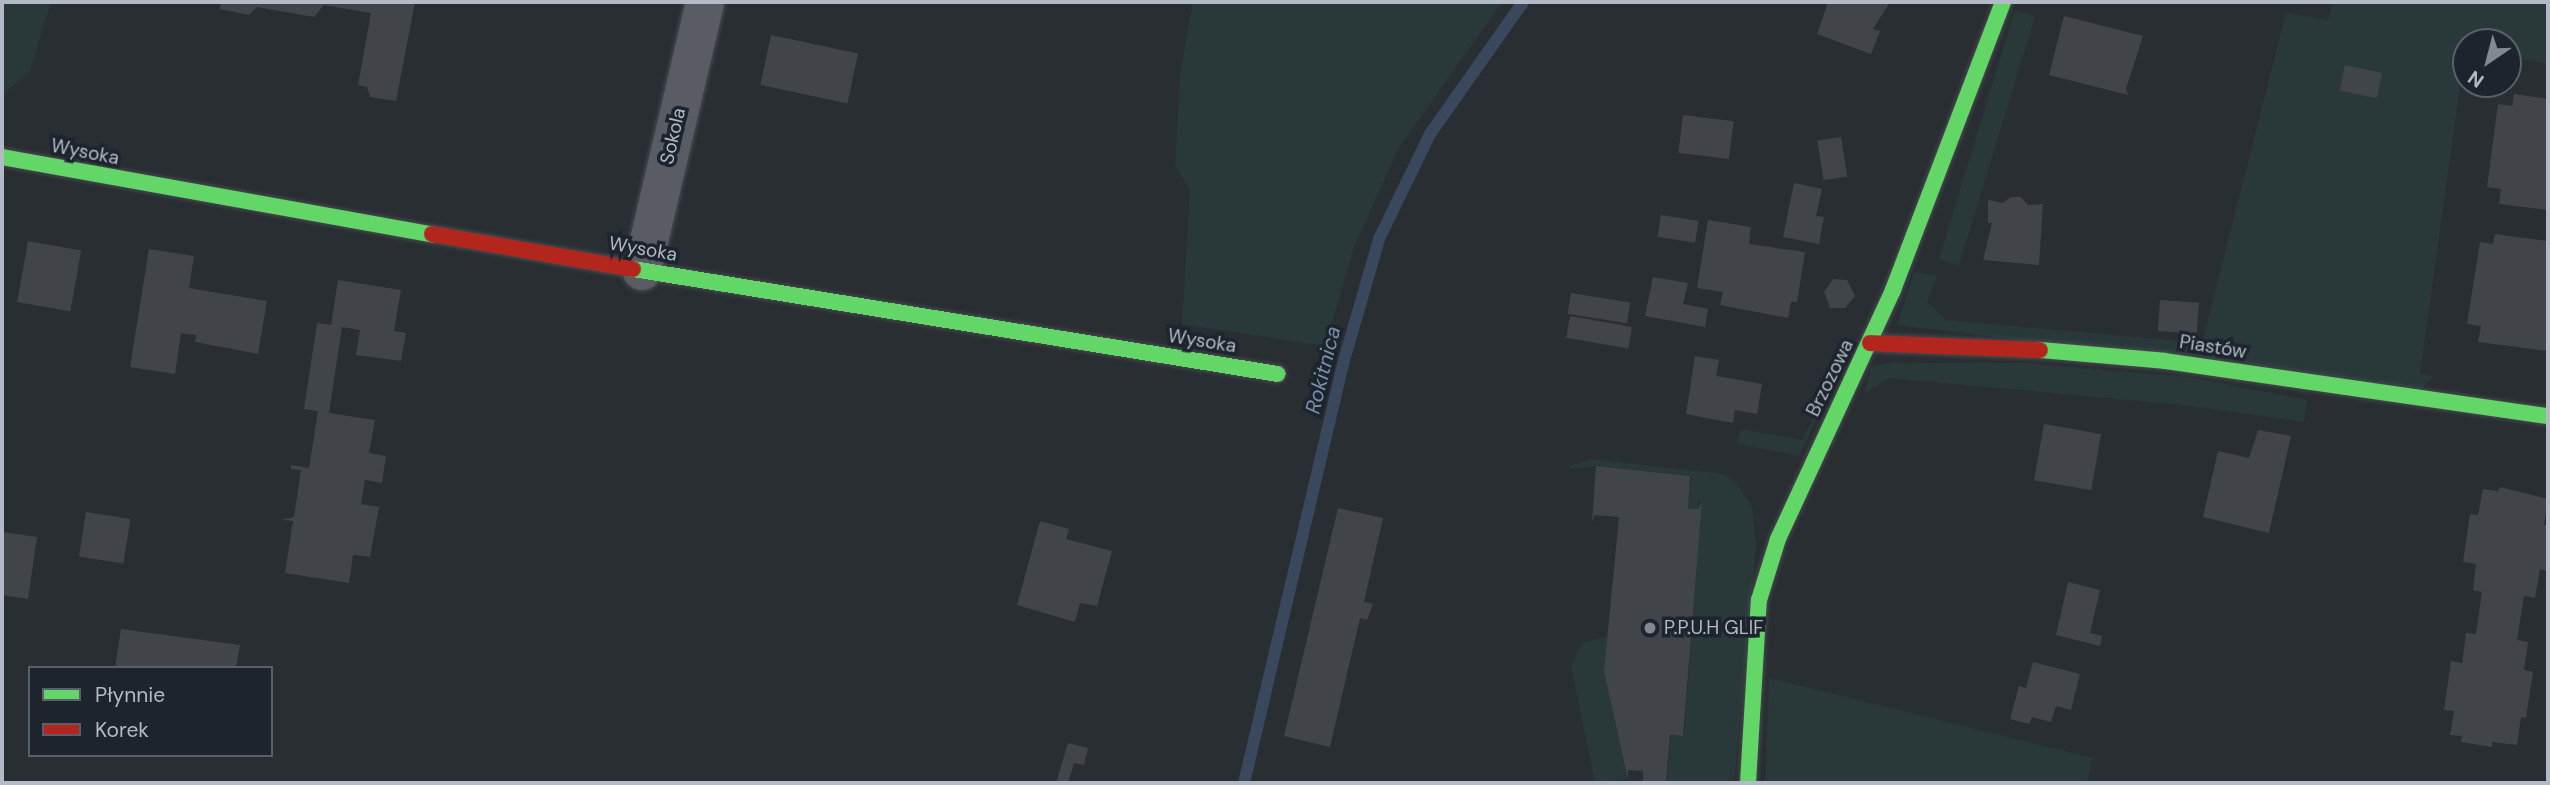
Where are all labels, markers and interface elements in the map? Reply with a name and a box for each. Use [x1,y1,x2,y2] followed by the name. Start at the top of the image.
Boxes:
[2452,28,2522,98] north arrow
[2463,65,2489,93] text: N
[655,106,691,166] street label: Sokola
[49,134,121,170] street label: Wysoka
[607,232,679,266] street label: Wysoka
[1166,324,1238,358] street label: Wysoka
[1300,324,1346,416] water label: Rokitnica
[2178,330,2248,364] street label: Piastów
[1802,336,1858,420] street label: Brzozowa
[1664,617,1763,639] place label: P.P.U.H GLIF
[1642,620,1658,636] marker: P.P.U.H GLIF
[28,666,273,757] legend
[95,681,165,709] text: Płynnie
[95,716,149,744] text: Korek

